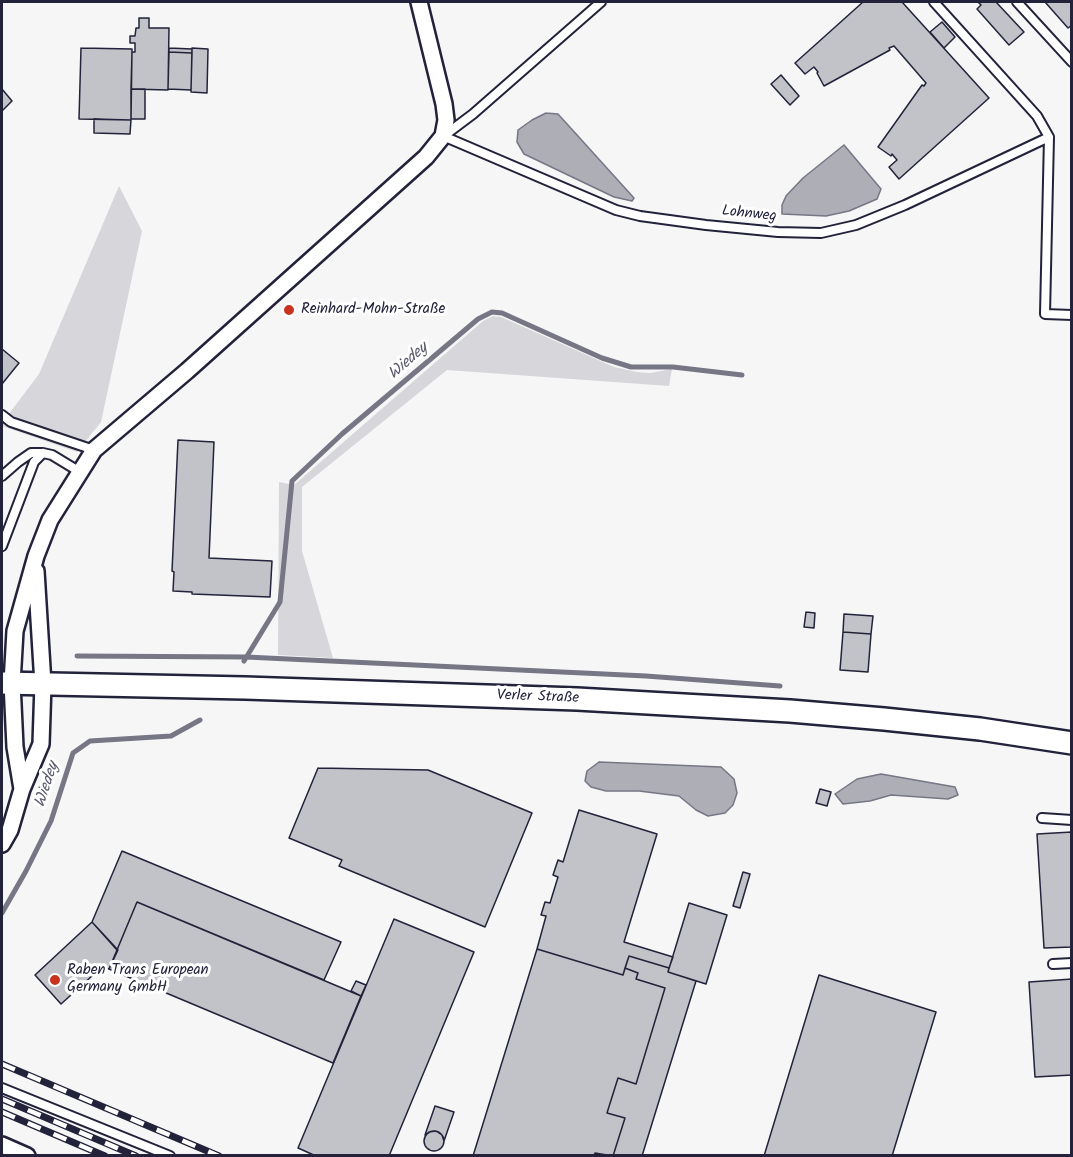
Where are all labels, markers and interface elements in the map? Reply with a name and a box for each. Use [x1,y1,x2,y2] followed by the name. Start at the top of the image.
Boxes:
[721,203,777,227] street label: Lohnweg
[301,301,445,319] place label: Reinhard-Mohn-Straße
[282,303,296,317] marker: Reinhard-Mohn-Straße
[385,340,433,384] water label: Wiedey
[497,688,579,708] street label: Verler Straße
[32,760,64,810] water label: Wiedey
[67,962,209,997] place label: Raben Trans European Germany GmbH
[48,973,62,987] marker: Raben Trans European Germany GmbH

